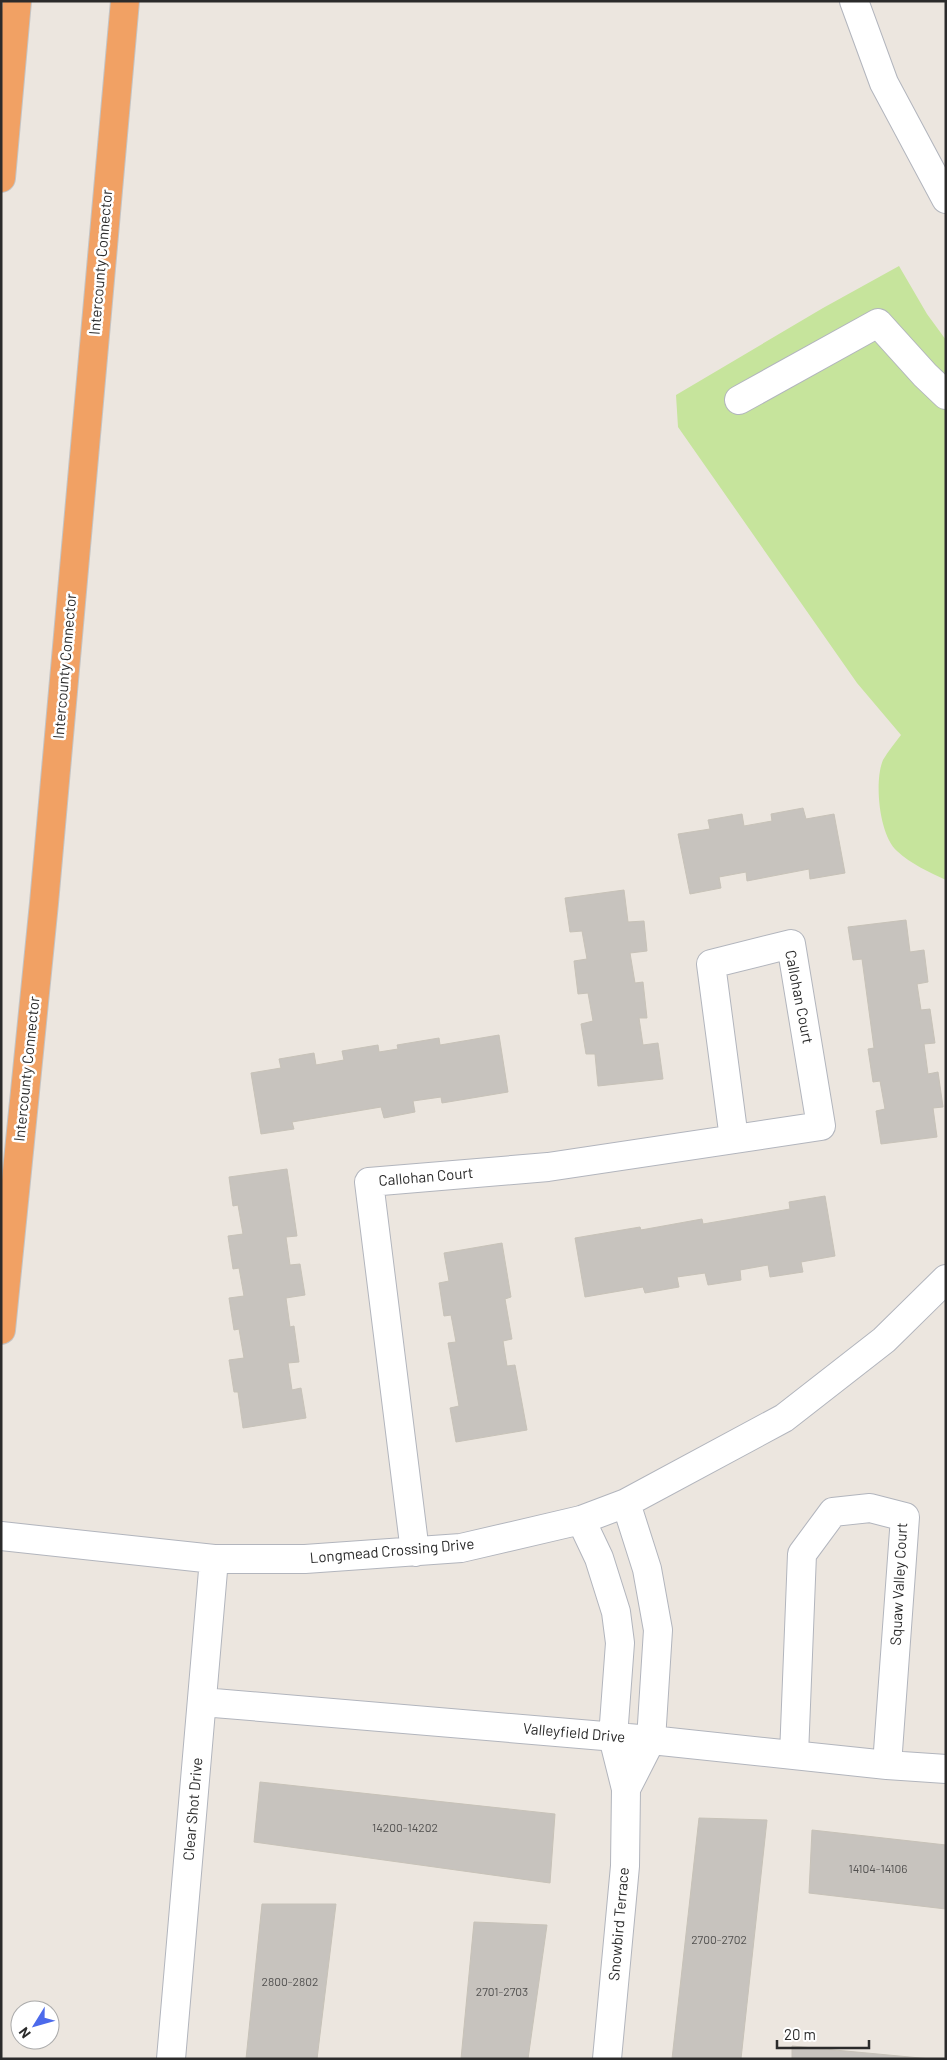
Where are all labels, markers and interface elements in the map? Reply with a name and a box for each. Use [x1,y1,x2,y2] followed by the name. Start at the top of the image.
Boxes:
[85,188,115,335] street label: Intercounty Connector
[49,592,79,739] street label: Intercounty Connector
[782,948,818,1045] street label: Callohan Court
[9,995,43,1142] street label: Intercounty Connector
[378,1163,474,1189] street label: Callohan Court
[886,1522,910,1646] street label: Squaw Valley Court
[309,1534,475,1566] street label: Longmead Crossing Drive
[522,1719,626,1745] street label: Valleyfield Drive
[179,1757,205,1861] street label: Clear Shot Drive
[372,1820,438,1834] house number: 14200-14202
[849,1861,907,1875] house number: 14104-14106
[604,1866,632,1981] street label: Snowbird Terrace
[691,1932,747,1946] house number: 2700-2702
[262,1974,318,1988] house number: 2800-2802
[476,1984,528,1998] house number: 2701-2703
[10,2000,60,2050] north arrow
[777,2018,870,2050] scale bar
[15,2024,34,2042] text: N
[784,2025,816,2043] text: 20 m

